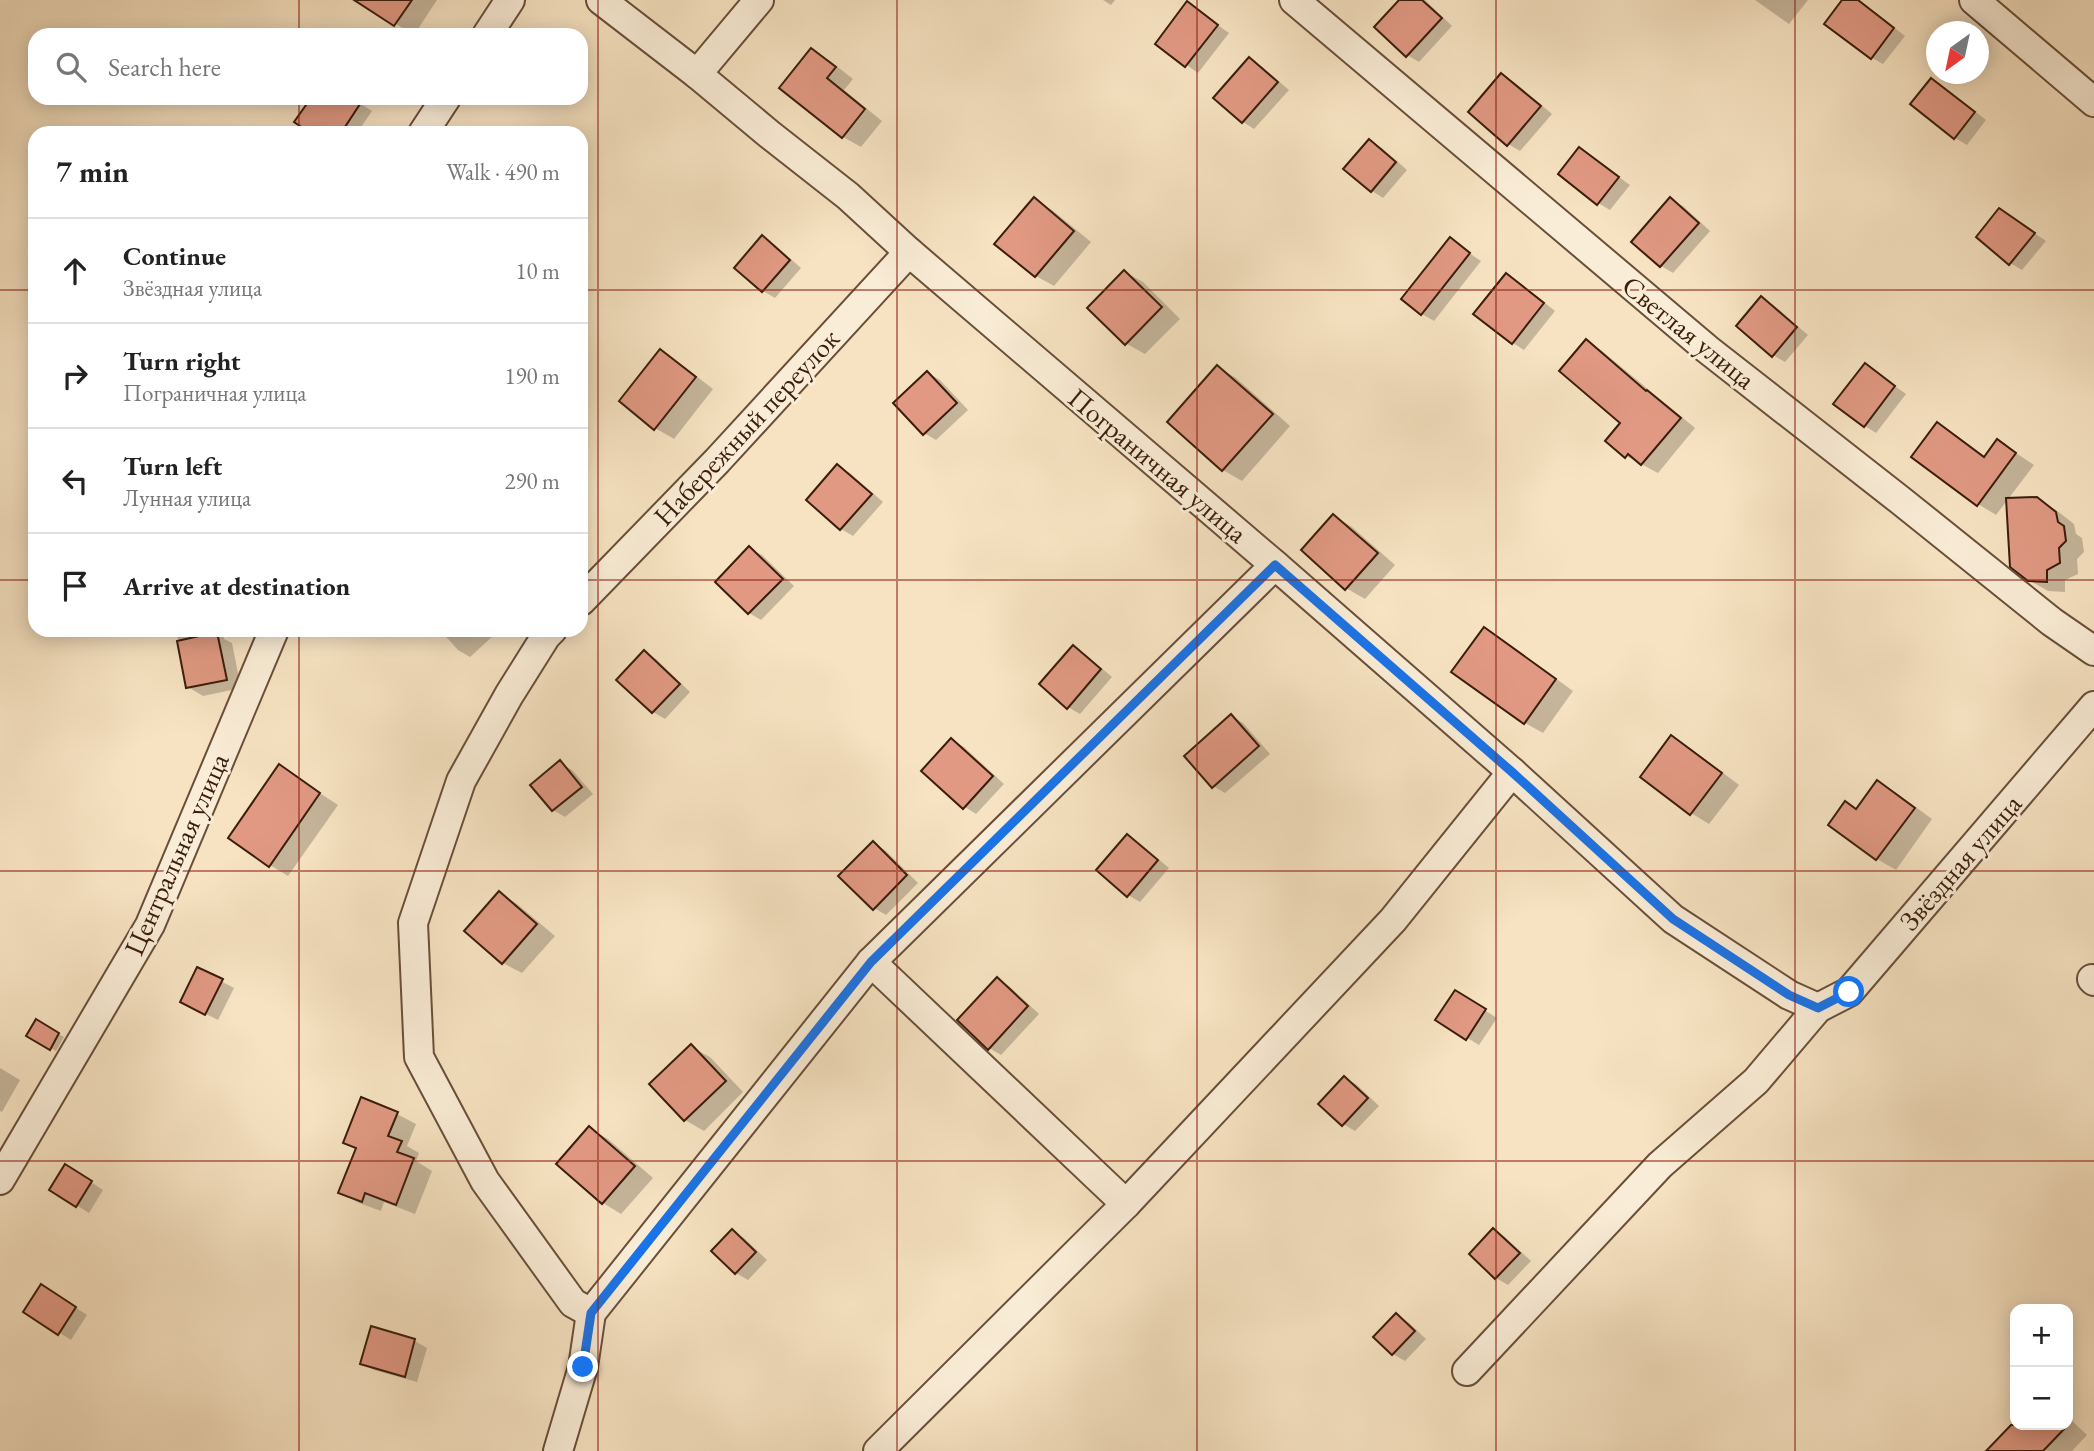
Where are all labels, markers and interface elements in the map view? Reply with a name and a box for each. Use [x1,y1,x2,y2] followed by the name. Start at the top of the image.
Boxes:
[1926,21,1989,84] north arrow
[28,28,588,105] search box
[52,48,90,86] icon: search
[108,50,221,84] text: Search here
[56,152,129,191] text: 7 min
[446,157,560,187] text: Walk · 490 m
[123,239,226,273] text: Continue
[56,252,94,290] icon: ahead
[515,256,560,286] text: 10 m
[1615,267,1764,397] street label: Светлая улица
[123,273,262,303] text: Звёздная улица
[645,321,847,533] street label: Набережный переулок
[123,344,241,378] text: Turn right
[56,357,94,395] icon: right
[504,361,560,391] text: 190 m
[123,378,306,408] text: Пограничная улица
[1061,379,1256,551] street label: Пограничная улица
[123,449,222,483] text: Turn left
[56,462,94,500] icon: left
[504,466,560,496] text: 290 m
[123,483,251,513] text: Лунная улица
[56,567,94,605] icon: arrive
[123,569,350,603] text: Arrive at destination
[115,747,237,961] street label: Центральная улица
[1891,786,2030,938] street label: Звёздная улица
[1833,976,1864,1007] route start
[2010,1304,2073,1430] map controls
[2010,1304,2073,1367] button: +
[567,1351,598,1382] route end
[2010,1367,2073,1430] button: −

